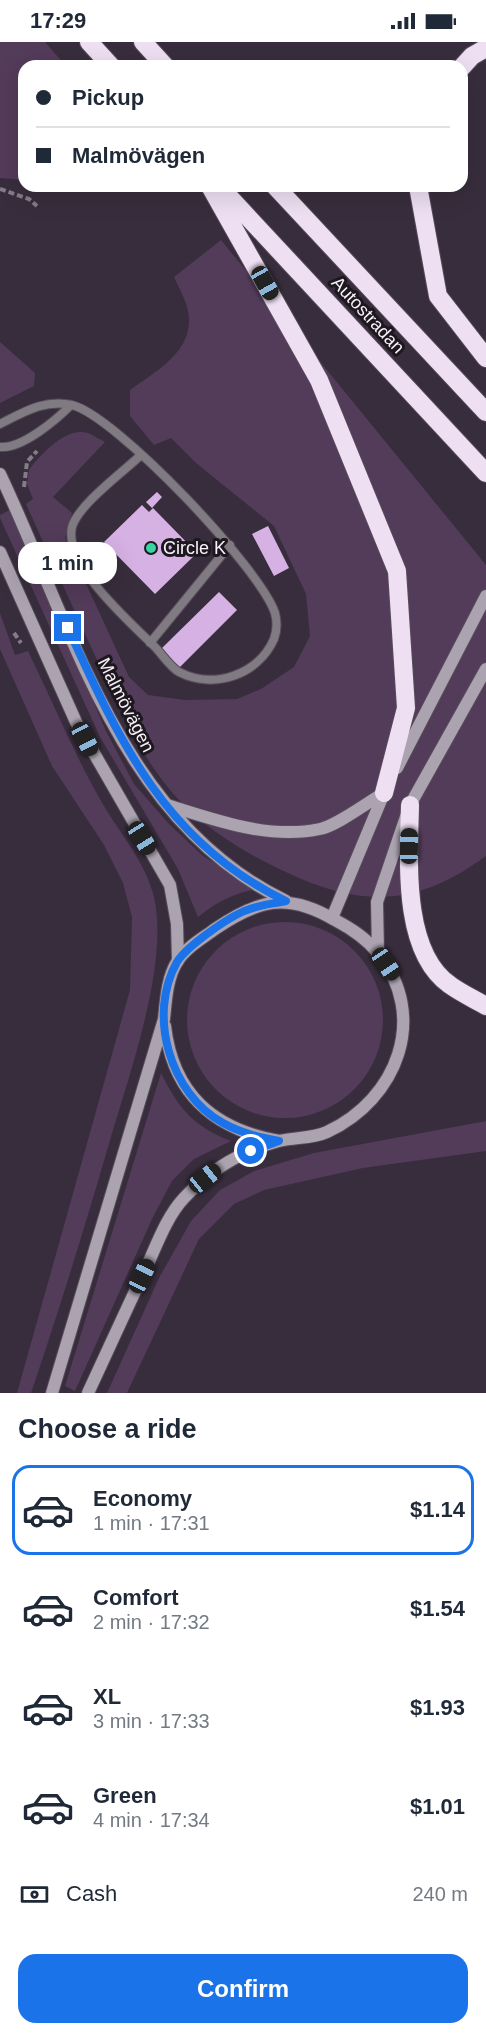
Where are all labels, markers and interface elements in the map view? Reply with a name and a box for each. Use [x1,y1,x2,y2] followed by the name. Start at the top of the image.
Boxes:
[30,8,86,33] text: 17:29
[72,85,144,110] text: Pickup
[72,143,205,168] text: Malmövägen
[248,263,282,303] car
[328,273,408,357] street label: Autostradan
[163,538,226,558] place label: Circle K
[19,541,118,583] callout: 1 min
[144,541,158,555] marker: Circle K
[41,552,94,574] text: 1 min
[54,614,81,641] route end
[94,655,158,755] street label: Malmövägen
[69,719,101,759] car
[125,818,159,858] car
[400,828,418,864] car
[368,944,404,984] car
[237,1137,264,1164] route start
[185,1160,225,1196] car
[126,1256,158,1296] car
[18,1414,197,1444] text: Choose a ride
[21,1483,75,1537] icon: car
[93,1486,192,1511] text: Economy
[410,1497,465,1522] text: $1.14
[93,1512,210,1534] text: 1 min · 17:31
[21,1582,75,1636] icon: car
[93,1585,179,1610] text: Comfort
[410,1596,465,1621] text: $1.54
[93,1611,210,1633] text: 2 min · 17:32
[21,1681,75,1735] icon: car
[93,1684,121,1709] text: XL
[410,1695,465,1720] text: $1.93
[93,1710,210,1732] text: 3 min · 17:33
[21,1780,75,1834] icon: car
[93,1783,157,1808] text: Green
[410,1794,465,1819] text: $1.01
[93,1809,210,1831] text: 4 min · 17:34
[18,1878,51,1911] icon: cash
[66,1881,117,1906] text: Cash
[412,1883,468,1905] text: 240 m
[18,1954,468,2023] button: Confirm

